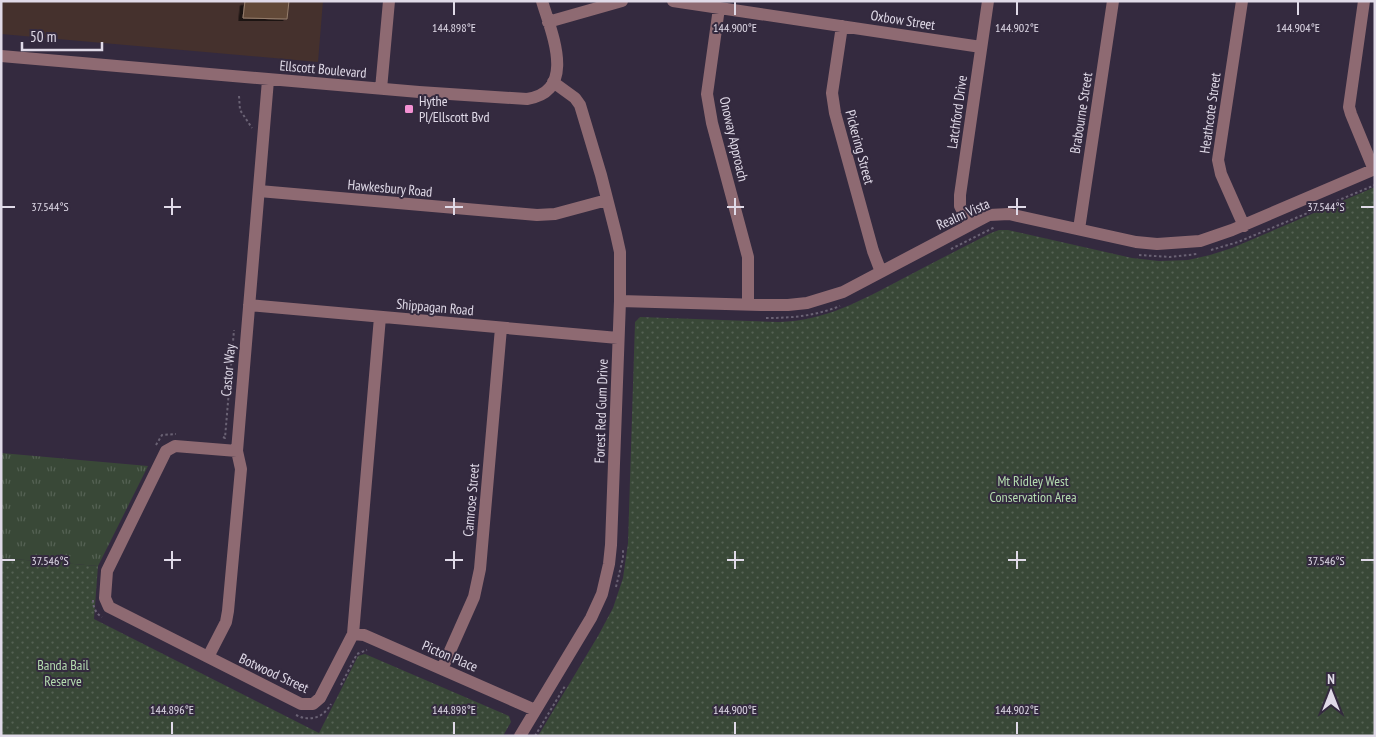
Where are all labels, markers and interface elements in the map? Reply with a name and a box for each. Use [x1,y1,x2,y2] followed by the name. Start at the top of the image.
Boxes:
[869,6,937,34] street label: Oxbow Street
[22,20,102,52] scale bar
[432,20,476,35] text: 144.898°E
[713,20,757,35] text: 144.900°E
[995,20,1039,35] text: 144.902°E
[1276,20,1320,35] text: 144.904°E
[30,27,56,46] text: 50 m
[279,56,367,82] street label: Ellscott Boulevard
[1066,71,1096,155] street label: Brabourne Street
[1195,71,1225,154] street label: Heathcote Street
[943,74,971,150] street label: Latchford Drive
[419,92,490,126] place label: Hythe Pl/Ellscott Bvd
[716,95,752,183] street label: Onoway Approach
[403,103,415,115] marker: Hythe Pl/Ellscott Bvd
[841,108,879,186] street label: Pickering Street
[347,175,433,201] street label: Hawkesbury Road
[934,194,992,234] street label: Realm Vista
[31,199,69,214] text: 37.544°S
[1307,199,1345,214] text: 37.544°S
[396,295,474,319] street label: Shippagan Road
[217,342,239,397] street label: Castor Way
[590,358,612,464] street label: Forest Red Gum Drive
[459,463,483,537] street label: Camrose Street
[989,472,1077,506] park label: Mt Ridley West Conservation Area
[31,553,69,568] text: 37.546°S
[1307,553,1345,568] text: 37.546°S
[419,636,481,676] street label: Picton Place
[236,649,312,697] street label: Botwood Street
[37,656,89,690] park label: Banda Bail Reserve
[1306,667,1356,717] north arrow
[1327,670,1335,688] text: N
[150,702,194,717] text: 144.896°E
[432,702,476,717] text: 144.898°E
[713,702,757,717] text: 144.900°E
[995,702,1039,717] text: 144.902°E

